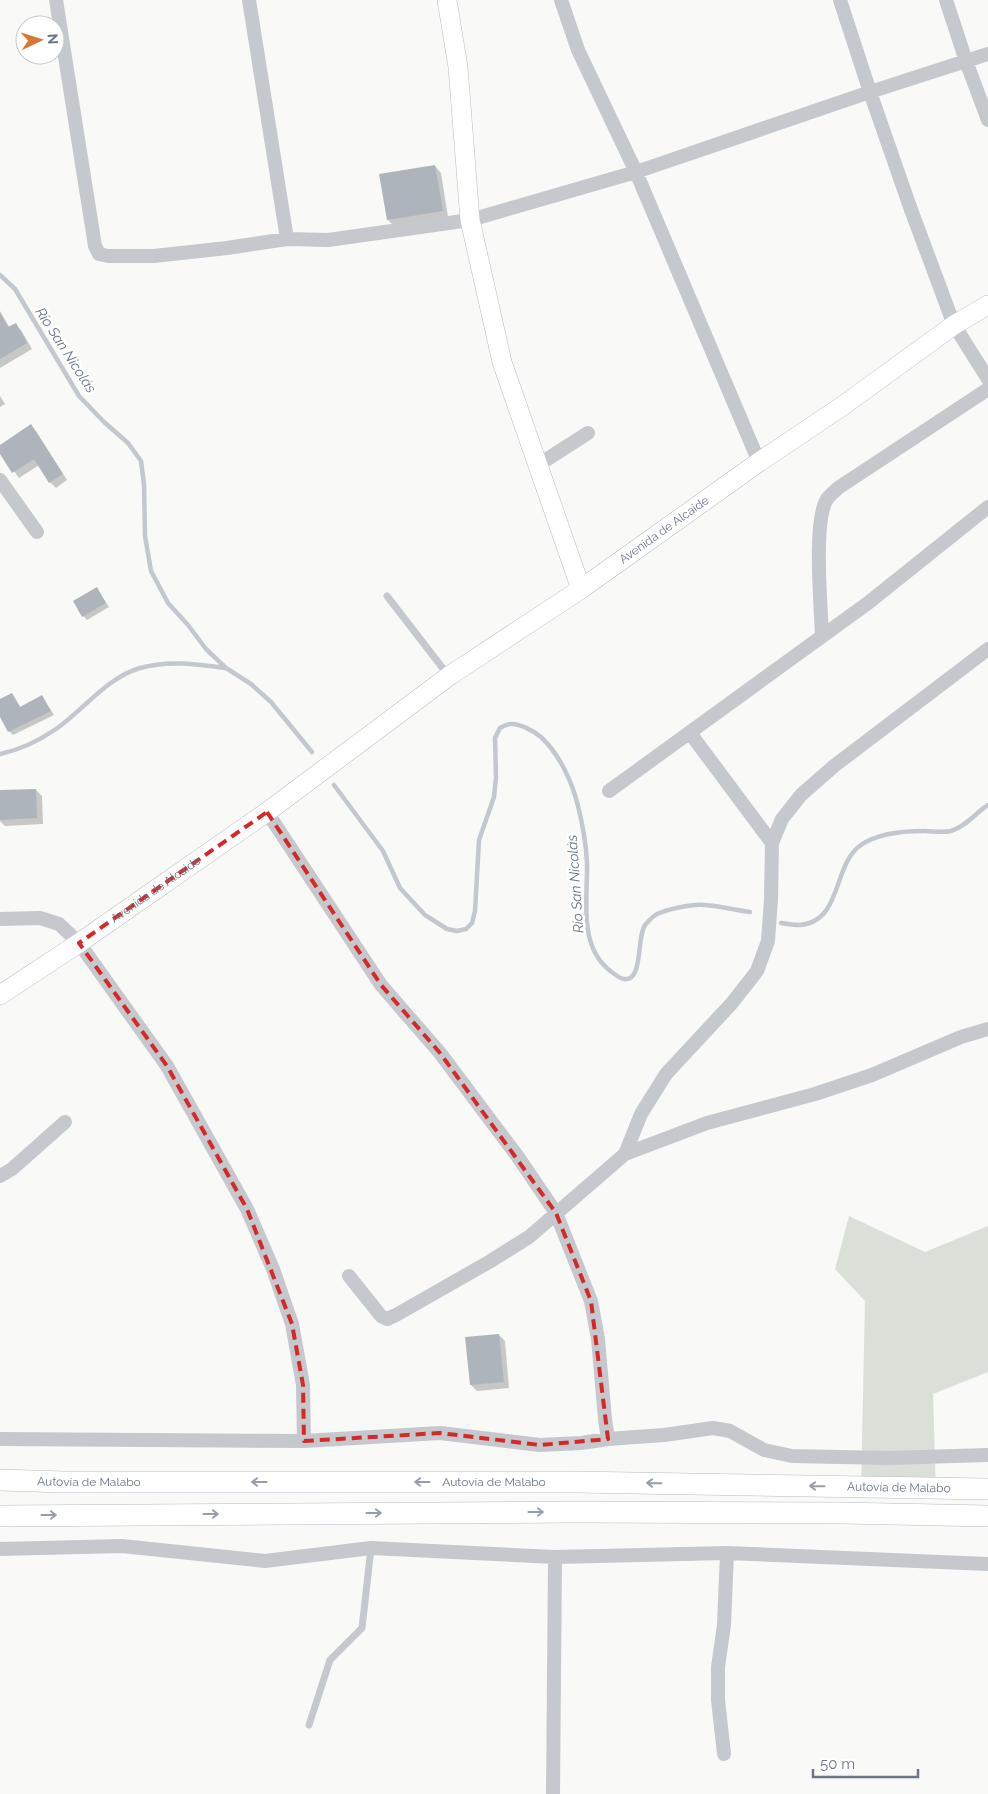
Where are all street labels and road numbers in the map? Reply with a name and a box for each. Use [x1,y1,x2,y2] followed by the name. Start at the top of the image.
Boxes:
[617,493,711,566] street label: Avenida de Alcaide
[108,853,203,926] street label: Avenida de Alcaide
[37,1474,141,1489] street label: Autovía de Malabo
[442,1475,546,1489] street label: Autovía de Malabo
[847,1480,951,1495] street label: Autovía de Malabo

